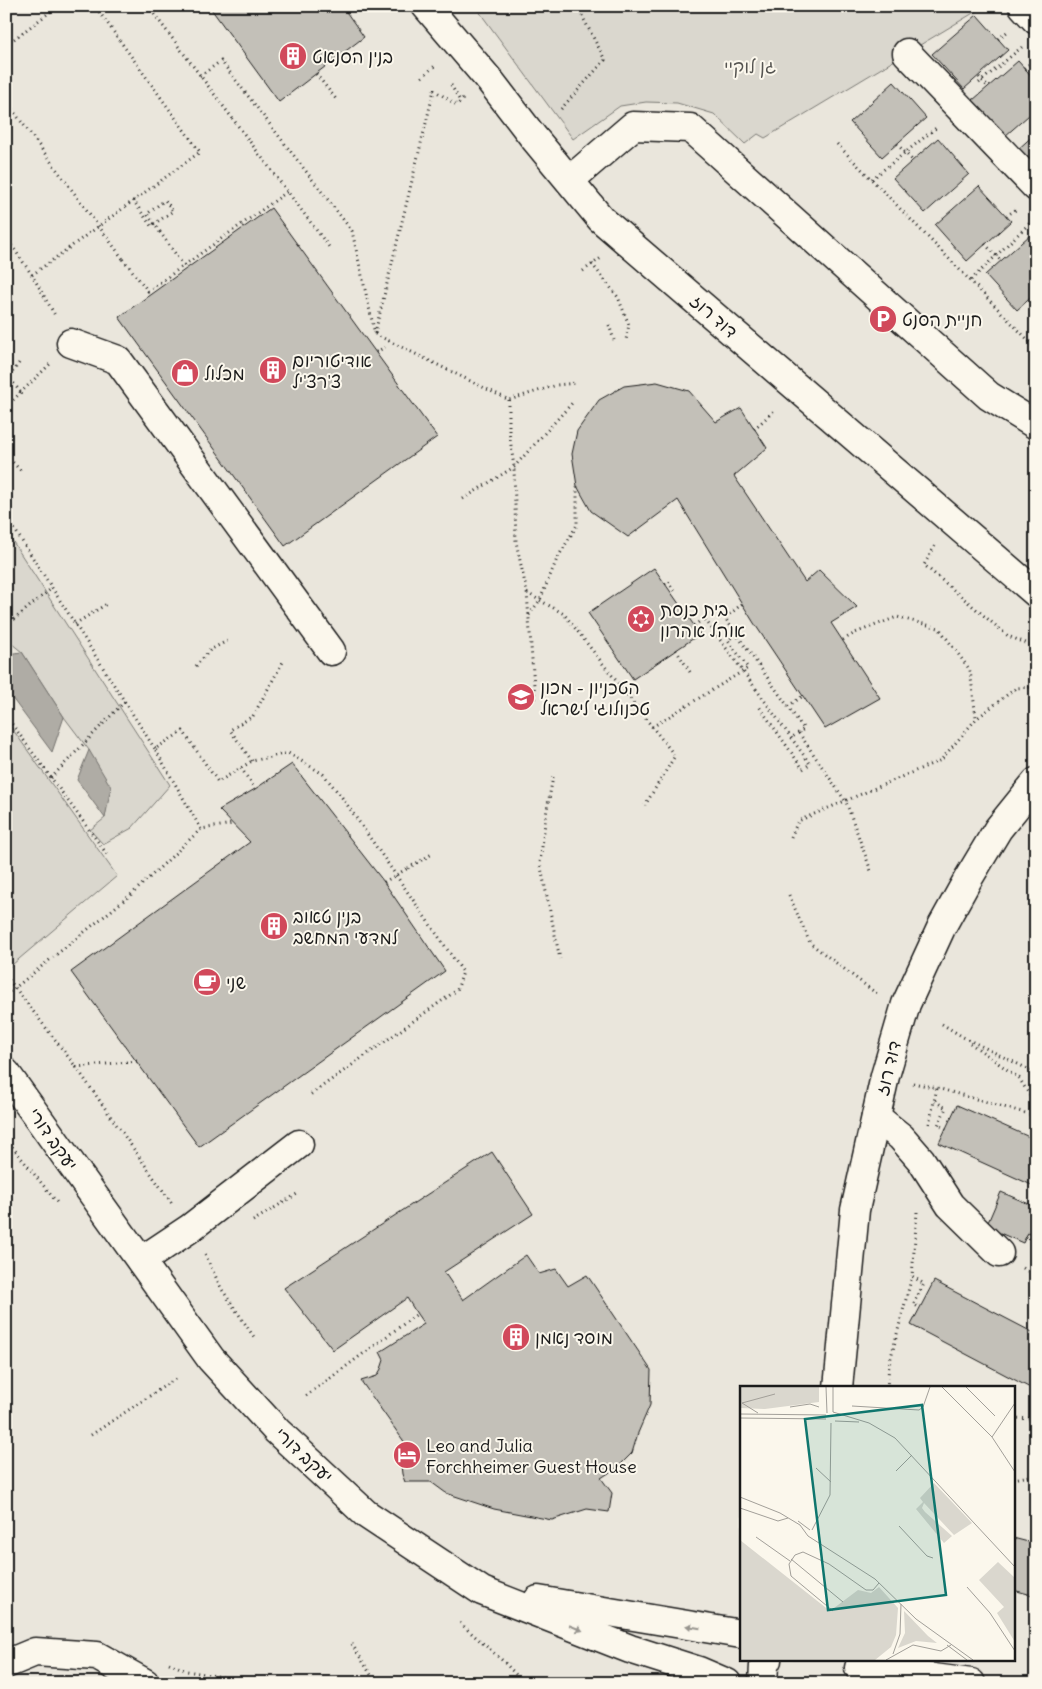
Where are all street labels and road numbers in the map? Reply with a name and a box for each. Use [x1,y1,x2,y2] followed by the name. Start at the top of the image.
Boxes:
[685,289,743,343] street label: דוד רוז
[870,1038,906,1098] street label: דוד רוז
[23,1103,83,1175] street label: יעקב דורי
[270,1422,338,1488] street label: יעקב דורי

